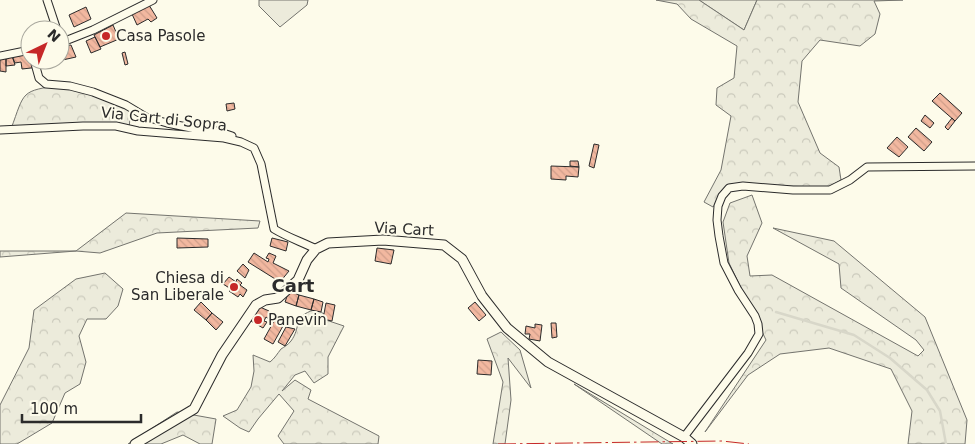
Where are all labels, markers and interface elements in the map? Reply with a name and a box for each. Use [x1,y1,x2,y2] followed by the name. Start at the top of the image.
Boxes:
[20,20,70,70] north arrow
[44,26,64,45] text: N
[116,27,205,45] place label: Casa Pasole
[100,30,112,42] marker: Casa Pasole
[100,103,228,135] street label: Via Cart di Sopra
[374,218,434,240] street label: Via Cart
[131,269,224,304] place label: Chiesa di San Liberale
[272,275,315,296] district label: Cart
[228,281,240,293] marker: Chiesa di San Liberale
[268,311,327,329] place label: Panevin
[252,314,264,326] marker: Panevin
[22,392,141,424] scale bar
[30,400,78,418] text: 100 m

